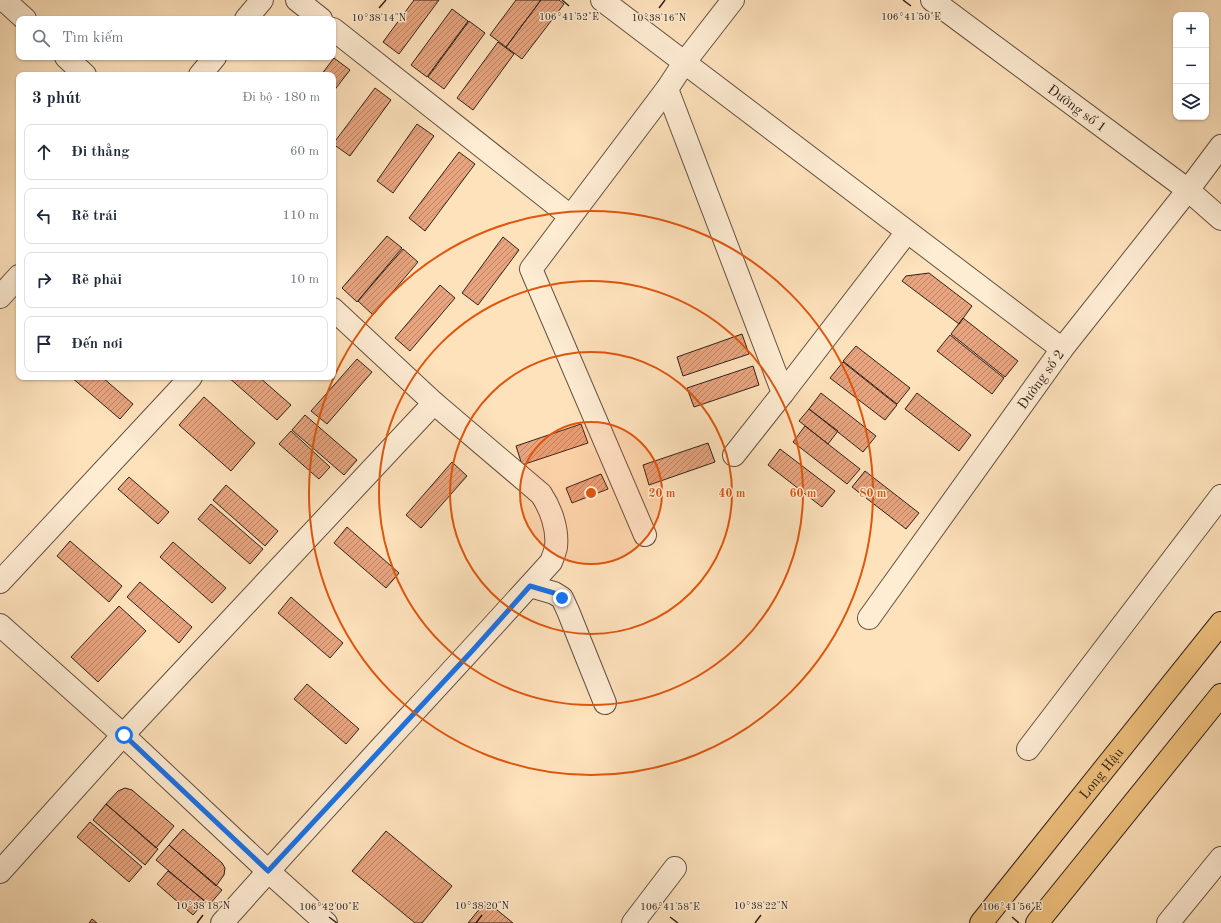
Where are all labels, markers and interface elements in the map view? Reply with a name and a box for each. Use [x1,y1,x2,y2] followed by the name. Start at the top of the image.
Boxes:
[539,12,599,22] text: 106°41'52"E
[881,12,941,22] text: 106°41'50"E
[1173,12,1209,120] map controls
[1173,12,1209,48] button: +
[352,13,407,23] text: 10°38'14"N
[632,13,687,23] text: 10°38'16"N
[16,16,336,60] search box
[30,27,52,49] icon: search
[62,31,124,46] text: Tìm kiếm
[1173,48,1209,84] button: −
[1045,82,1109,135] street label: Đường số 1
[1173,84,1209,120] button: layers
[32,90,81,107] text: 3 phút
[242,91,320,104] text: Đi bộ · 180 m
[33,141,55,163] icon: ahead
[71,145,130,160] text: Đi thẳng
[290,145,319,158] text: 60 m
[33,205,55,227] icon: left
[71,209,117,224] text: Rẽ trái
[282,209,319,222] text: 110 m
[33,269,55,291] icon: right
[71,273,122,288] text: Rẽ phải
[290,273,319,286] text: 10 m
[33,333,55,355] icon: arrive
[71,337,123,352] text: Đến nơi
[1015,347,1067,412] street label: Đường số 2
[584,486,598,500] centre of rings
[649,488,676,500] text: 20 m
[719,488,746,500] text: 40 m
[790,488,817,500] text: 60 m
[860,488,887,500] text: 80 m
[553,589,571,607] route end
[115,726,133,744] route start
[1077,745,1127,802] street label: Long Hậu
[176,901,231,911] text: 10°38'18"N
[455,901,510,911] text: 10°38'20"N
[734,901,789,911] text: 10°38'22"N
[299,902,359,912] text: 106°42'00"E
[640,902,700,912] text: 106°41'58"E
[982,902,1042,912] text: 106°41'56"E

